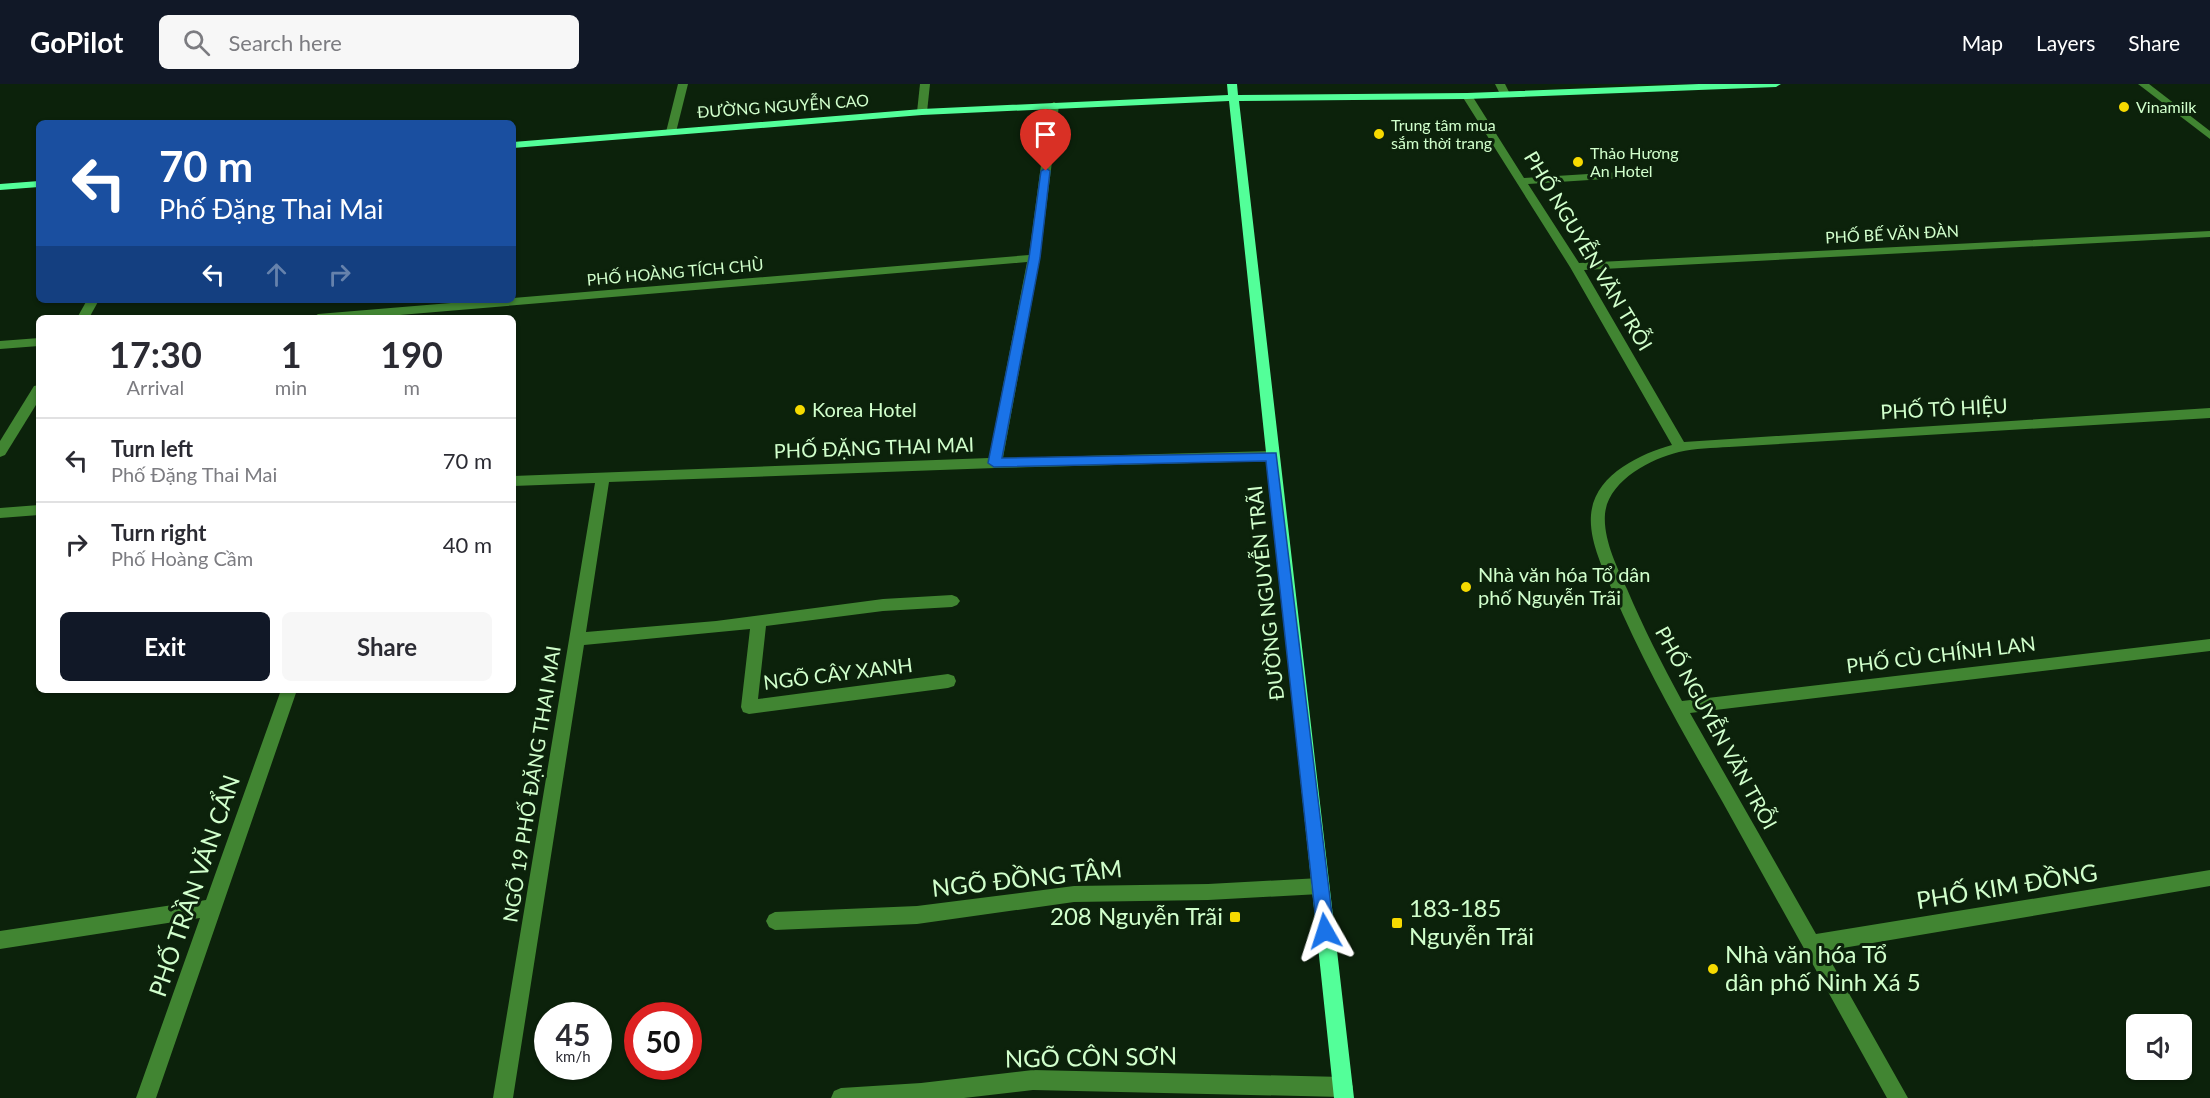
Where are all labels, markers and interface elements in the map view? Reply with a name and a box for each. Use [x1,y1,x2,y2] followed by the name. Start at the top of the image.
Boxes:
[159,15,579,69] search box
[30,25,123,59] text: GoPilot
[180,26,213,59] icon: search
[228,29,342,56] text: Search here
[1962,30,2003,55] text: Map
[2036,30,2095,55] text: Layers
[2128,30,2180,55] text: Share
[696,90,870,121] street label: ĐƯỜNG NGUYỄN CAO
[2136,97,2197,116] place label: Vinamilk
[2117,100,2131,114] marker: Vinamilk
[1020,109,1071,171] pin
[1391,115,1496,152] place label: Trung tâm mua sắm thời trang
[1029,118,1062,151] icon: arrive
[1372,127,1386,141] marker: Trung tâm mua sắm thời trang
[159,141,253,191] text: 70 m
[1590,143,1679,180] place label: Thảo Hương An Hotel
[60,144,138,222] icon: left
[1520,146,1659,355] street label: PHỐ NGUYỄN VĂN TRỖI
[1571,155,1585,169] marker: Thảo Hương An Hotel
[159,192,384,225] text: Phố Đặng Thai Mai
[1825,221,1959,246] street label: PHỐ BẾ VĂN ĐÀN
[586,254,764,289] street label: PHỐ HOÀNG TÍCH CHÙ
[197,258,230,291] icon: left
[260,258,293,291] icon: ahead
[323,258,356,291] icon: right
[109,332,202,376] text: 17:30
[281,332,302,376] text: 1
[380,332,443,376] text: 190
[127,375,184,399] text: Arrival
[275,375,307,399] text: min
[403,375,420,399] text: m
[1880,393,2008,423] street label: PHỐ TÔ HIỆU
[812,397,917,421] place label: Korea Hotel
[793,403,807,417] marker: Korea Hotel
[773,432,975,462] street label: PHỐ ĐẶNG THAI MAI
[111,435,193,462] text: Turn left
[60,444,93,477] icon: left
[443,447,492,474] text: 70 m
[111,462,277,486] text: Phố Đặng Thai Mai
[1242,485,1288,702] street label: ĐƯỜNG NGUYỄN TRÃI
[111,519,206,546] text: Turn right
[60,528,93,561] icon: right
[443,531,492,558] text: 40 m
[111,546,253,570] text: Phố Hoàng Cầm
[1478,562,1650,609] place label: Nhà văn hóa Tổ dân phố Nguyễn Trãi
[1459,580,1473,594] marker: Nhà văn hóa Tổ dân phố Nguyễn Trãi
[60,612,270,681] button: Exit
[282,612,492,681] button: Share
[1651,621,1784,833] street label: PHỐ NGUYỄN VĂN TRỖI
[1845,630,2037,678] street label: PHỐ CÙ CHÍNH LAN
[497,644,565,924] street label: NGÕ 19 PHỐ ĐẶNG THAI MAI
[762,652,914,694] street label: NGÕ CÂY XANH
[142,771,245,1000] street label: PHỐ TRẦN VĂN CẨN
[930,853,1123,902] street label: NGÕ ĐỒNG TÂM
[1914,857,2099,914] street label: PHỐ KIM ĐỒNG
[1409,893,1534,950] place label: 183-185 Nguyễn Trãi
[1293,899,1357,963] position arrow
[1050,901,1223,930] place label: 208 Nguyễn Trãi
[1228,910,1242,924] marker: 208 Nguyễn Trãi
[1390,916,1404,930] marker: 183-185 Nguyễn Trãi
[1725,939,1921,996] place label: Nhà văn hóa Tổ dân phố Ninh Xá 5
[1706,962,1720,976] marker: Nhà văn hóa Tổ dân phố Ninh Xá 5
[624,1002,702,1080] speed limit sign: 50
[2126,1014,2192,1080] map controls
[2126,1014,2192,1080] button: sound
[556,1016,590,1052] text: 45
[1005,1040,1177,1073] street label: NGÕ CÔN SƠN
[555,1047,591,1065] text: km/h

